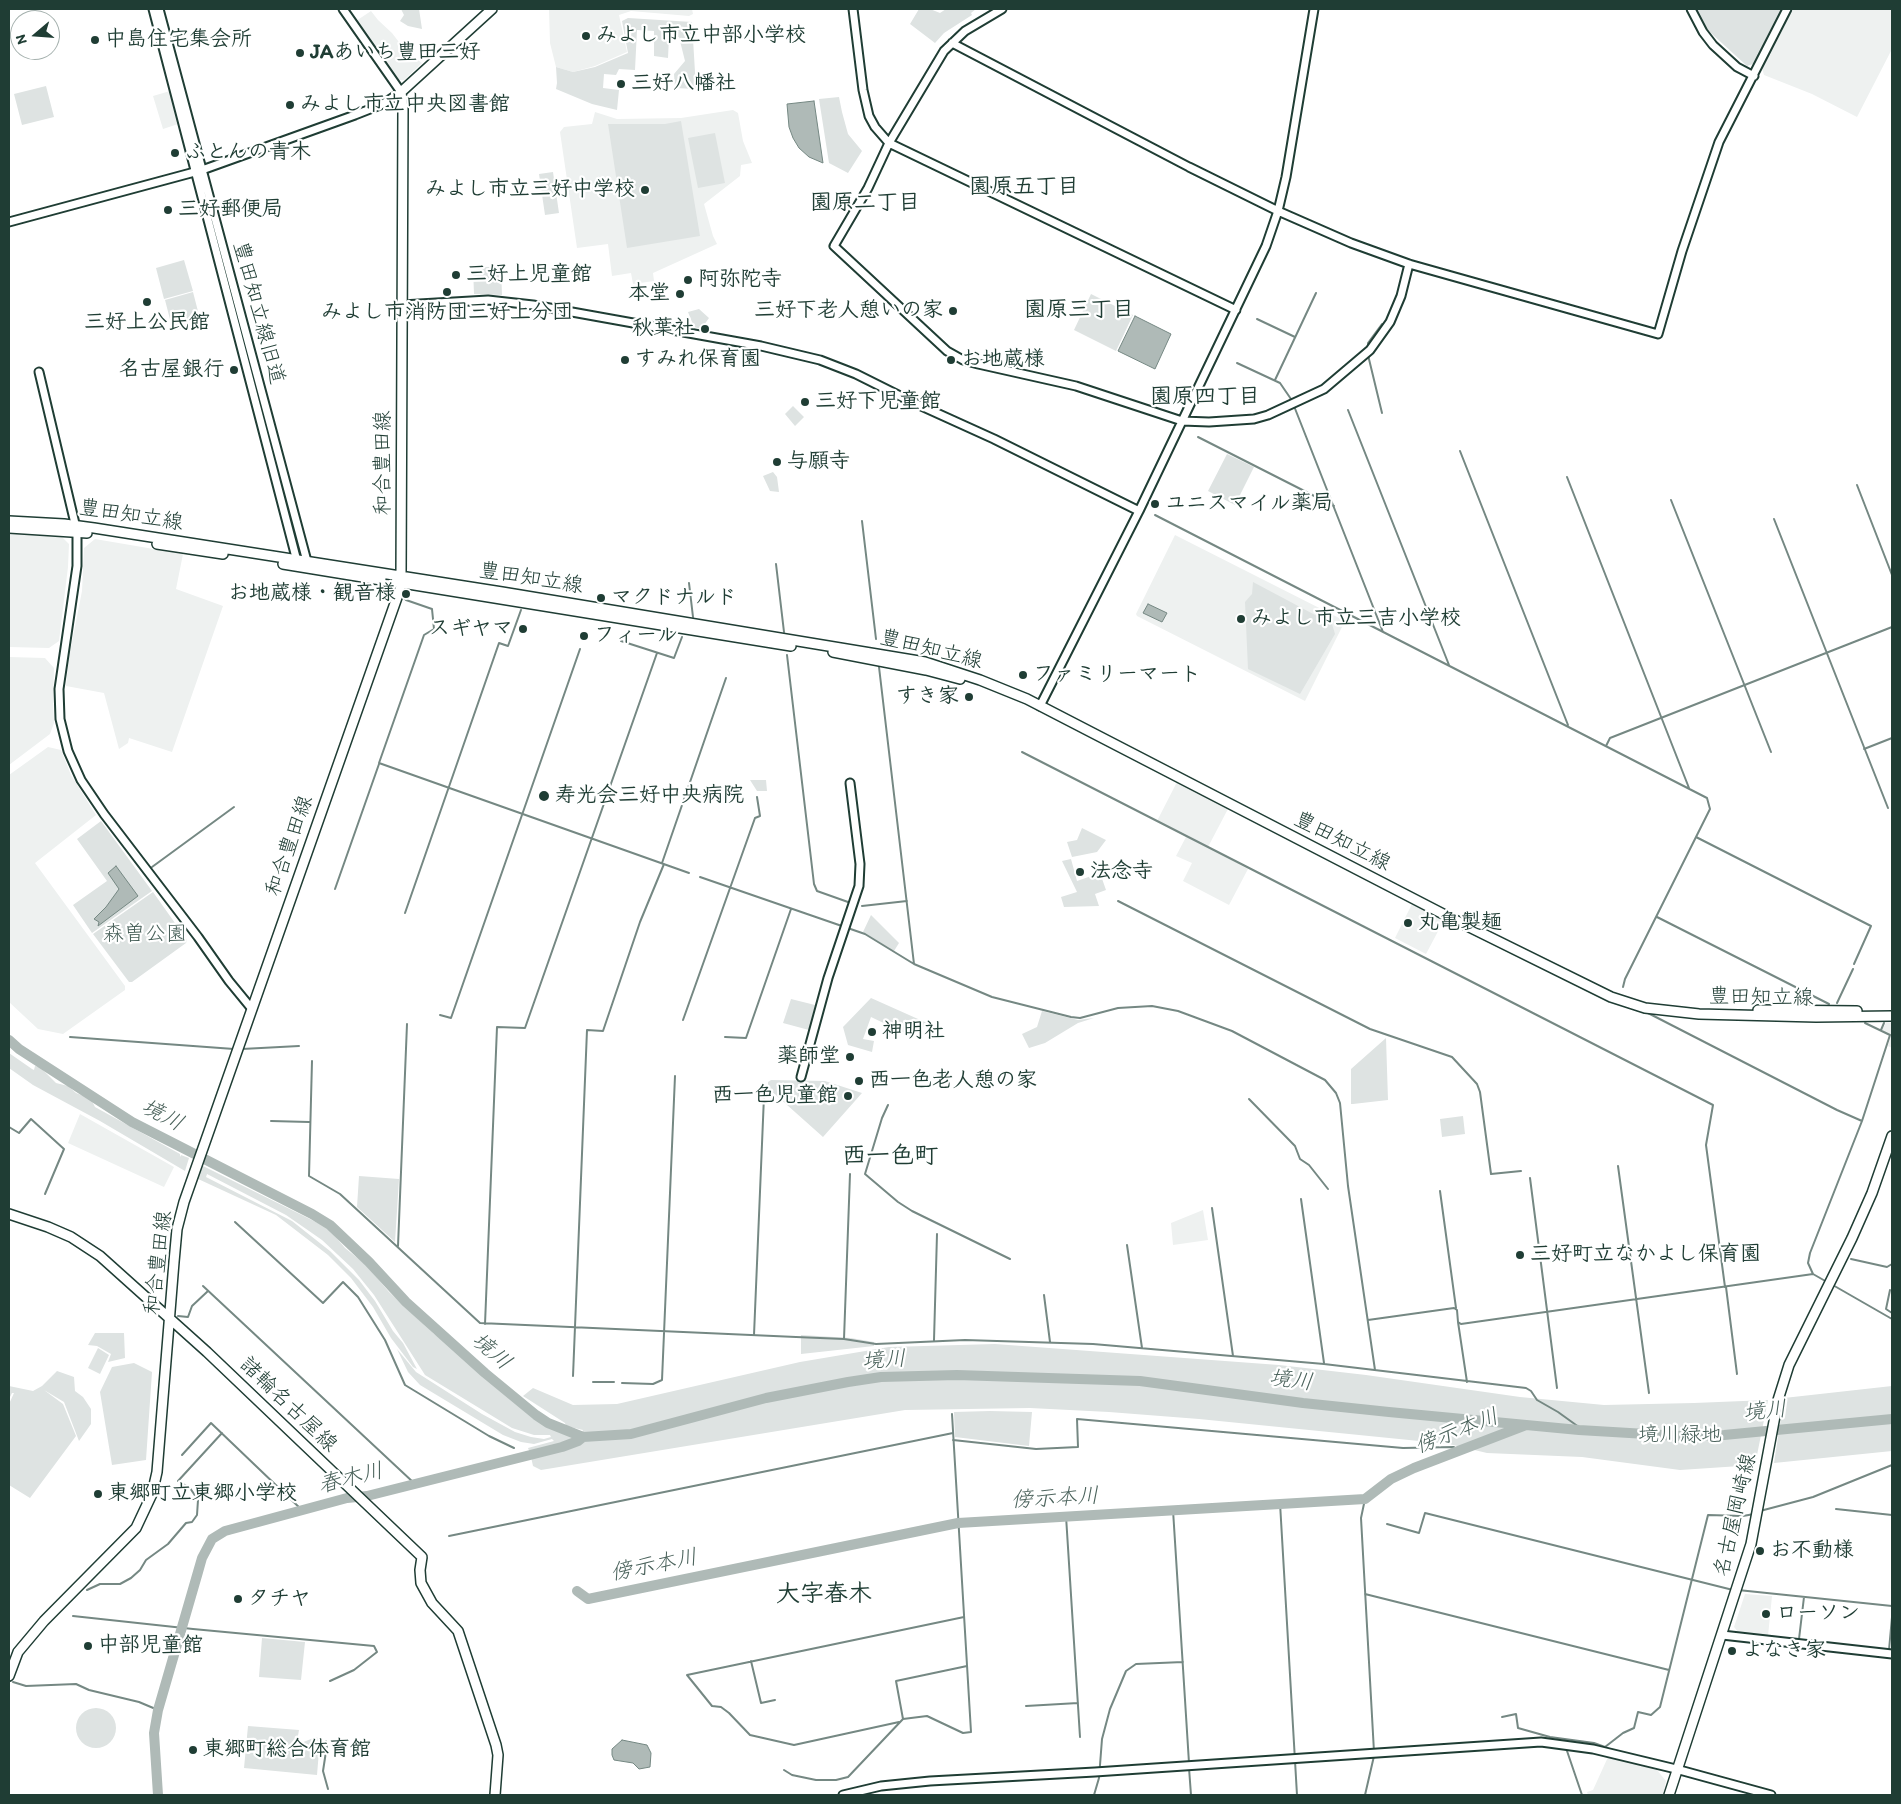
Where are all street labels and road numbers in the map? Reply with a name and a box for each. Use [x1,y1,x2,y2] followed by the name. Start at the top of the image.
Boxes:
[227,239,289,387] street label: 豊田知立線旧道
[371,411,397,515] street label: 和合豊田線
[77,495,185,537] street label: 豊田知立線
[477,558,585,600] street label: 豊田知立線
[877,625,985,675] street label: 豊田知立線
[261,792,319,900] street label: 和合豊田線
[1290,807,1394,877] street label: 豊田知立線
[1708,984,1814,1012] street label: 豊田知立線
[140,1209,178,1317] street label: 和合豊田線
[234,1352,342,1458] street label: 諸輪名古屋線
[1710,1451,1762,1579] street label: 名古屋岡崎線

